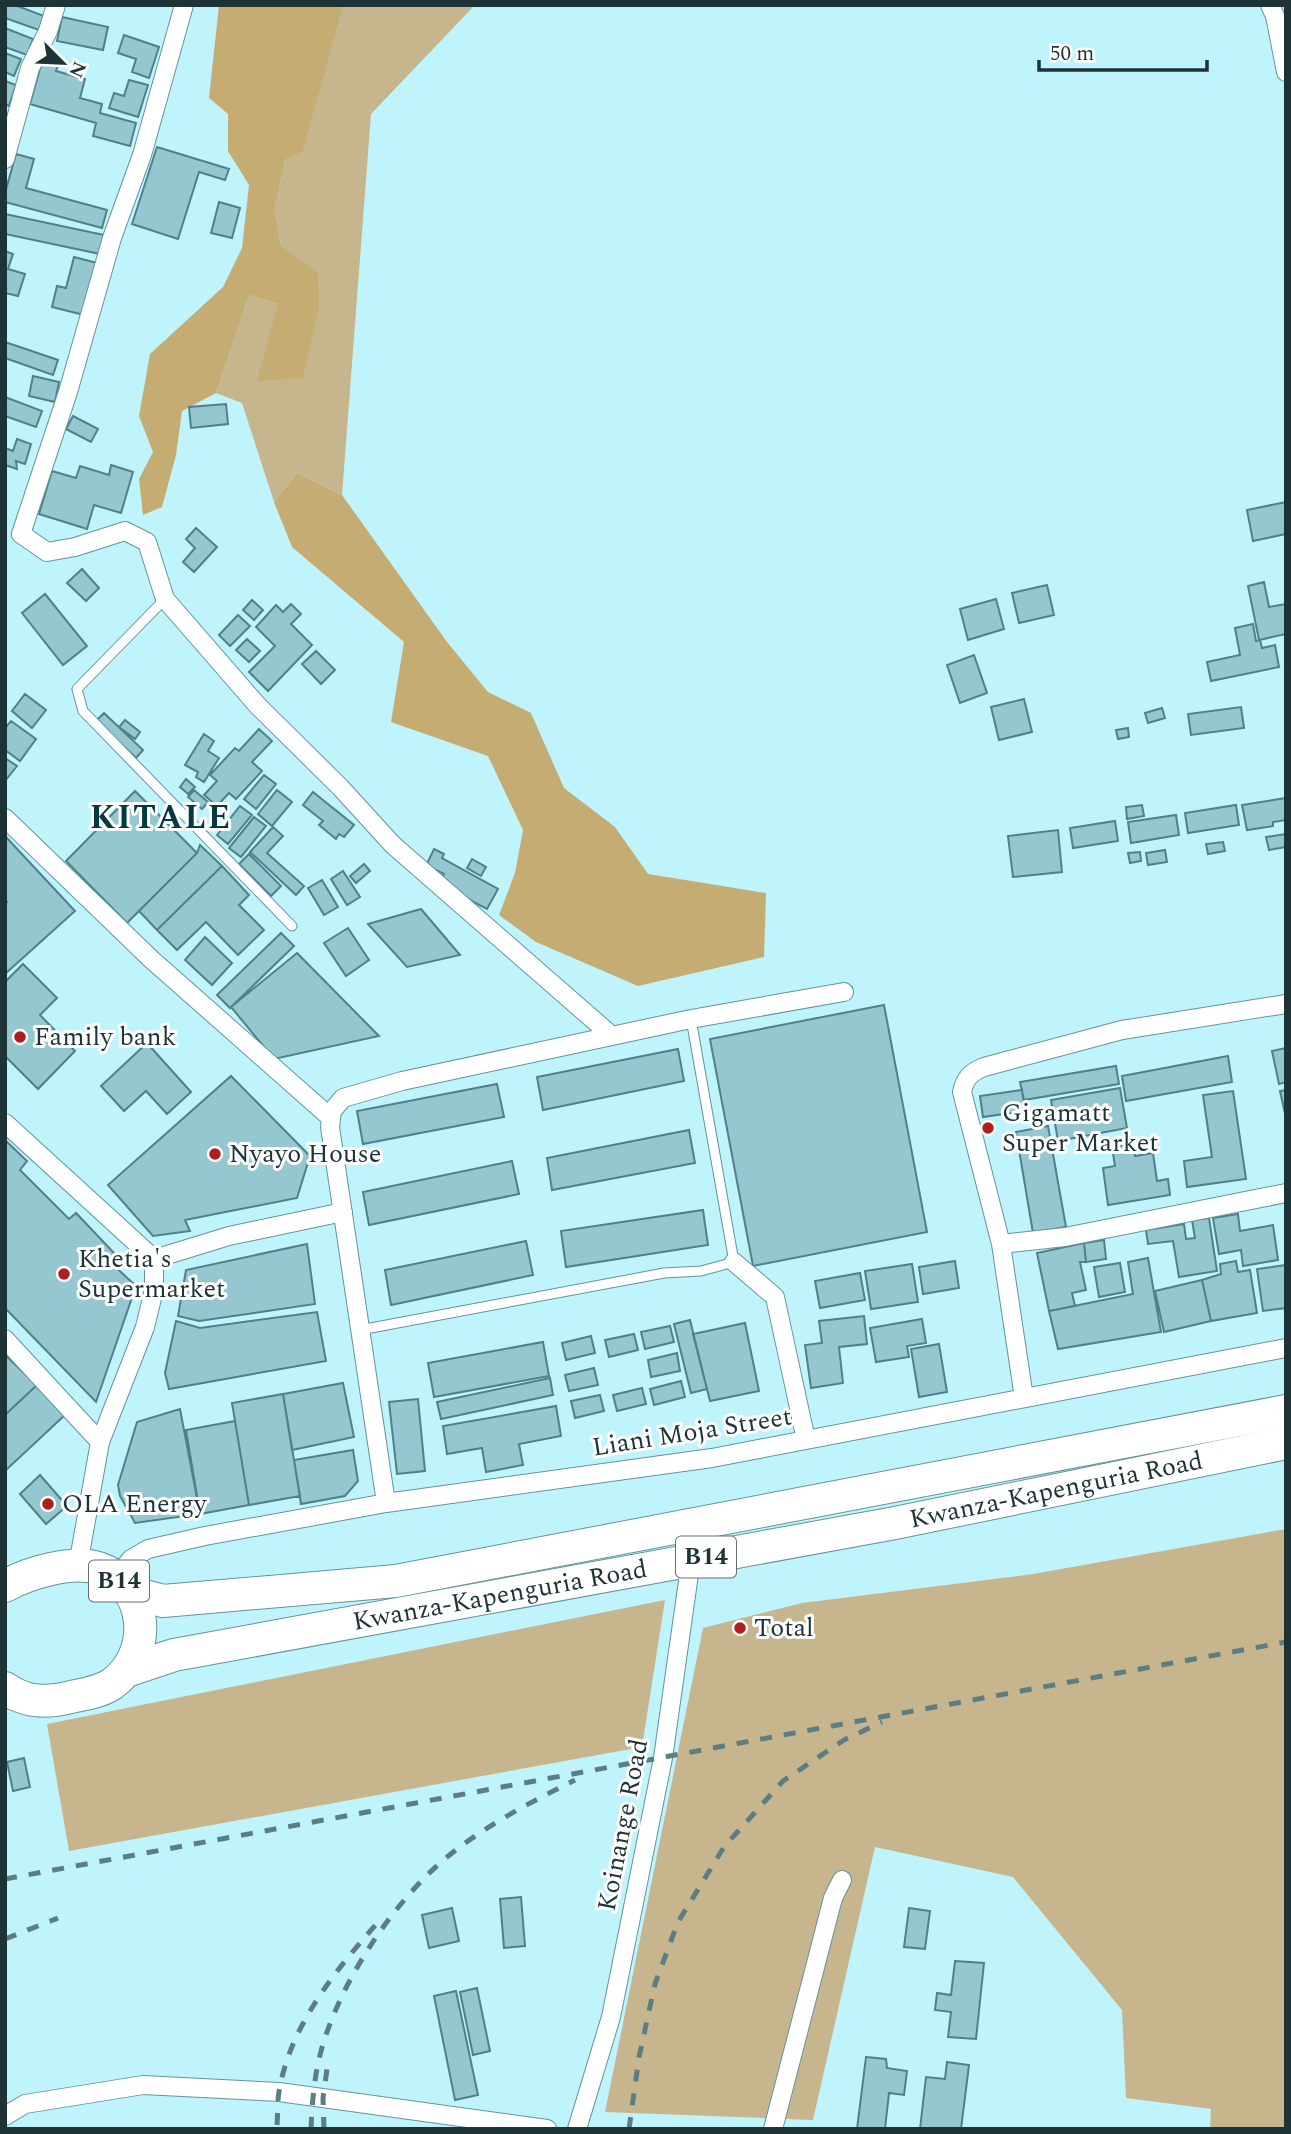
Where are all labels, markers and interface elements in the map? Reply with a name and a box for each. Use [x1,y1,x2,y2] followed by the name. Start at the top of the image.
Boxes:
[28,28,98,98] north arrow
[1039,28,1207,72] scale bar
[1050,38,1094,70] text: 50 m
[61,56,94,82] text: N
[90,793,232,843] district label: KITALE
[34,1017,176,1057] place label: Family bank
[12,1029,28,1045] marker: Family bank
[1002,1093,1158,1163] place label: Gigamatt Super Market
[980,1120,996,1136] marker: Gigamatt Super Market
[229,1134,381,1174] place label: Nyayo House
[207,1146,223,1162] marker: Nyayo House
[78,1239,225,1309] place label: Khetia's Supermarket
[56,1266,72,1282] marker: Khetia's Supermarket
[589,1396,795,1468] street label: Liani Moja Street
[906,1441,1206,1540] street label: Kwanza-Kapenguria Road
[62,1484,208,1524] place label: OLA Energy
[40,1496,56,1512] marker: OLA Energy
[676,1536,736,1577] road number: B14
[350,1549,650,1642] street label: Kwanza-Kapenguria Road
[89,1560,149,1602] road number: B14
[754,1608,814,1648] place label: Total
[732,1620,748,1636] marker: Total
[587,1735,659,1915] street label: Koinange Road

